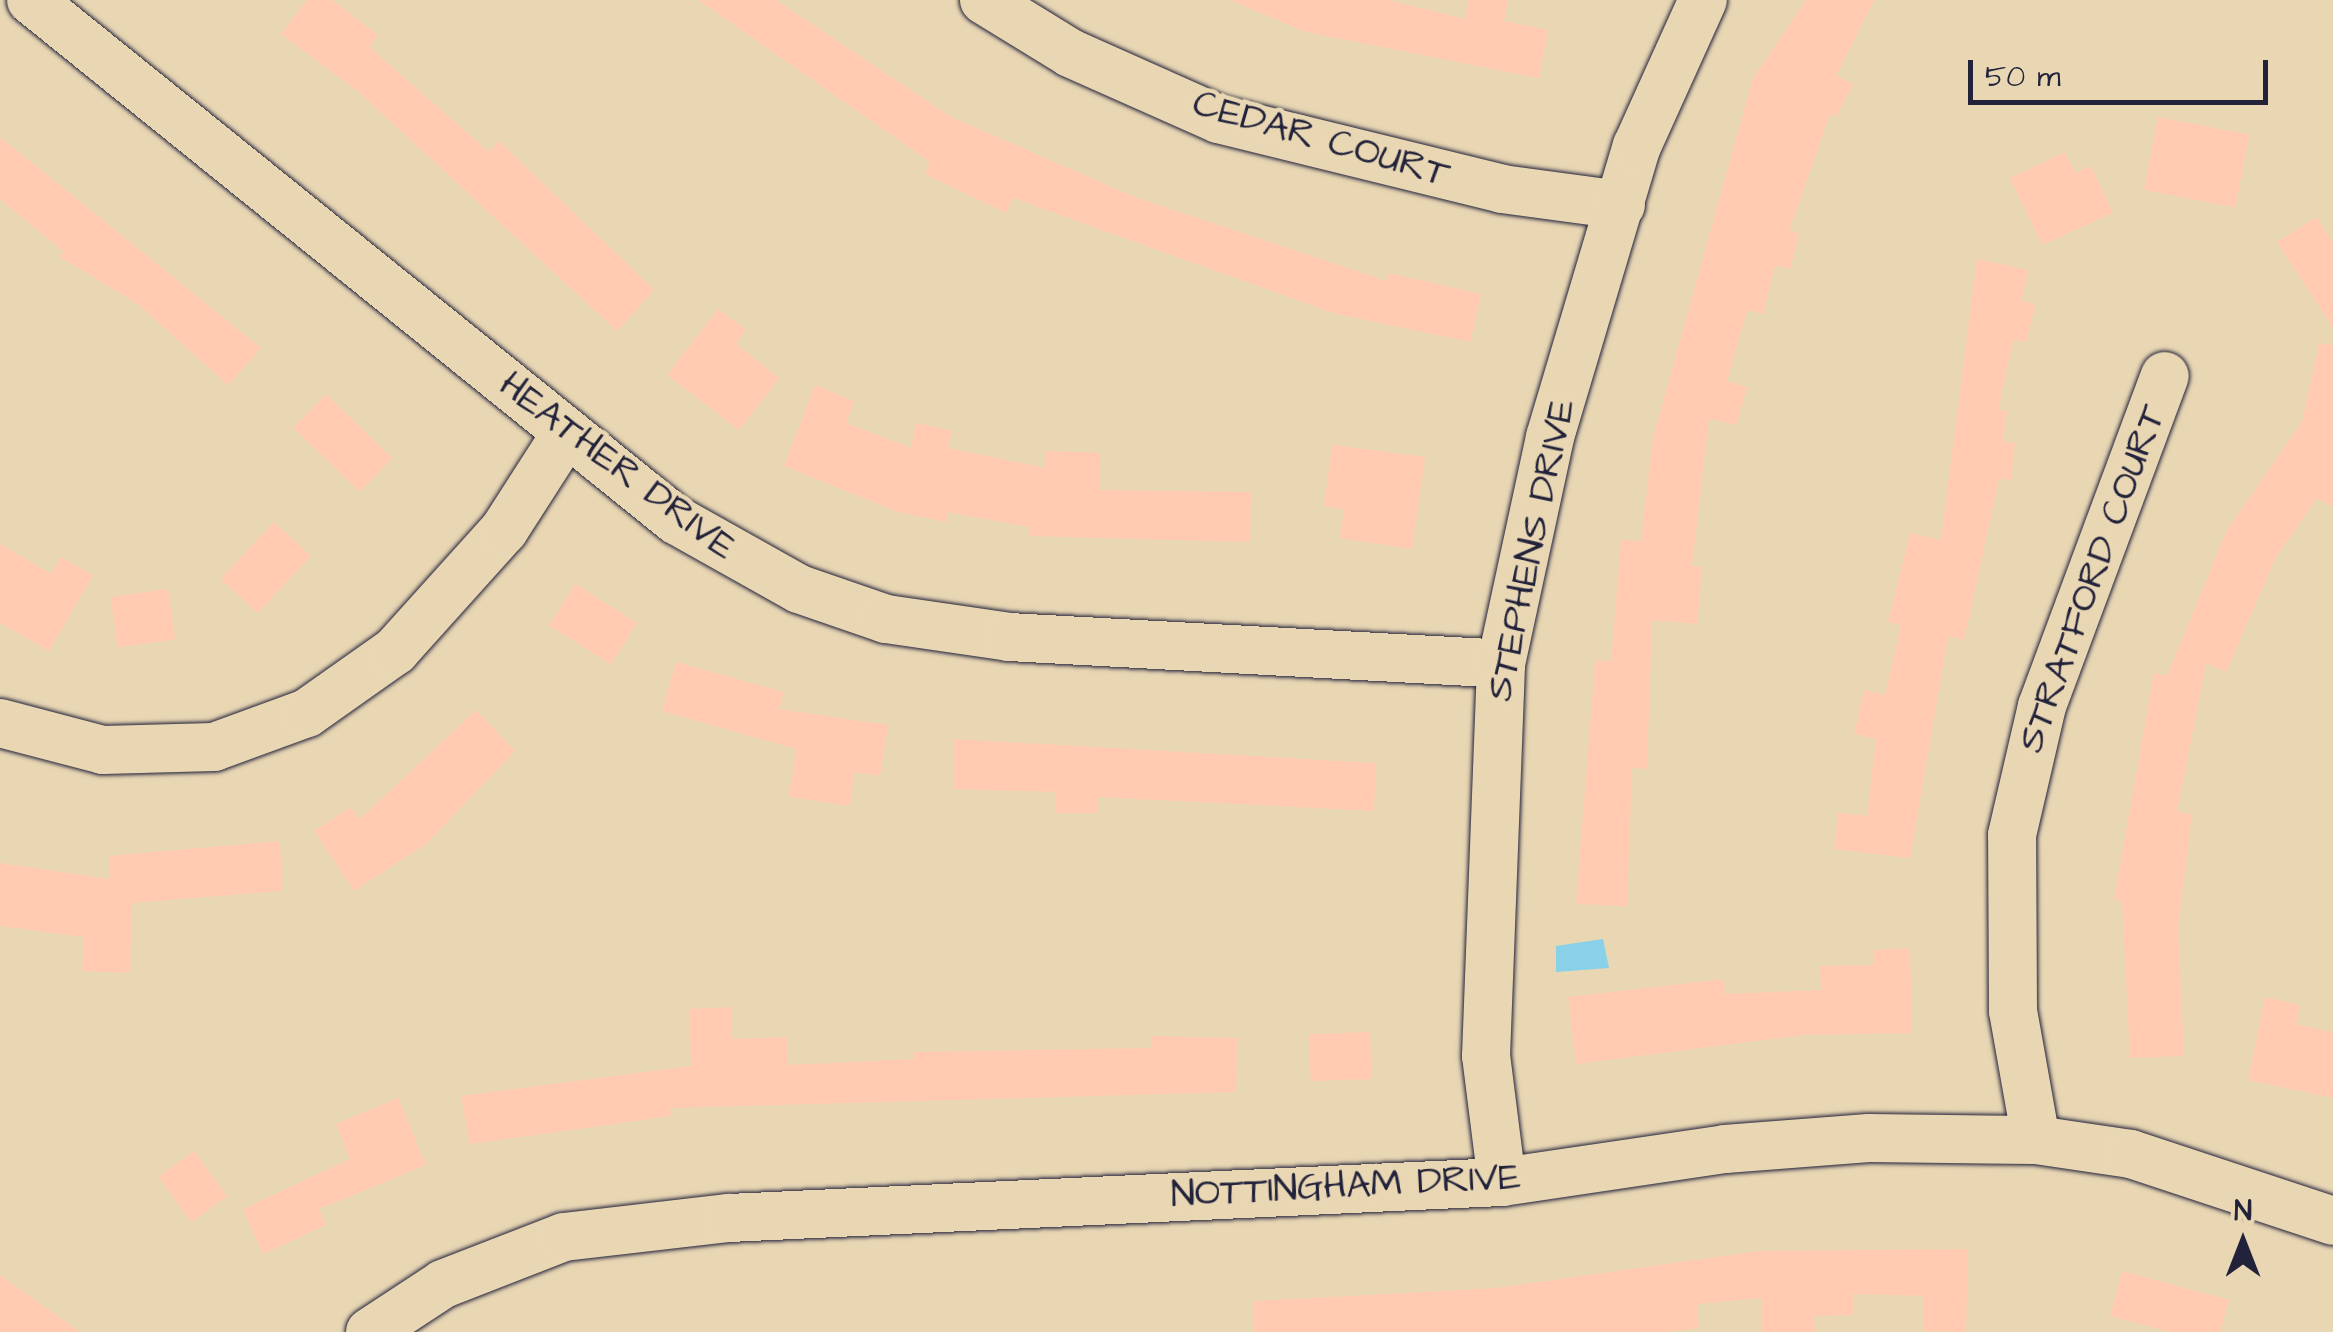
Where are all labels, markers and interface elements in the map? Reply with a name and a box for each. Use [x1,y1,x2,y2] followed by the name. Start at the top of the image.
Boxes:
[1973,40,2273,102] scale bar
[1985,56,2061,98] text: 50 m
[1187,82,1455,198] street label: CEDAR COURT
[489,363,745,571] street label: HEATHER DRIVE
[1478,395,1586,705] street label: STEPHENS DRIVE
[2009,399,2177,759] street label: STRATFORD COURT
[1170,1155,1522,1219] street label: NOTTINGHAM DRIVE
[2193,1192,2293,1292] north arrow
[2234,1192,2252,1231] text: N

